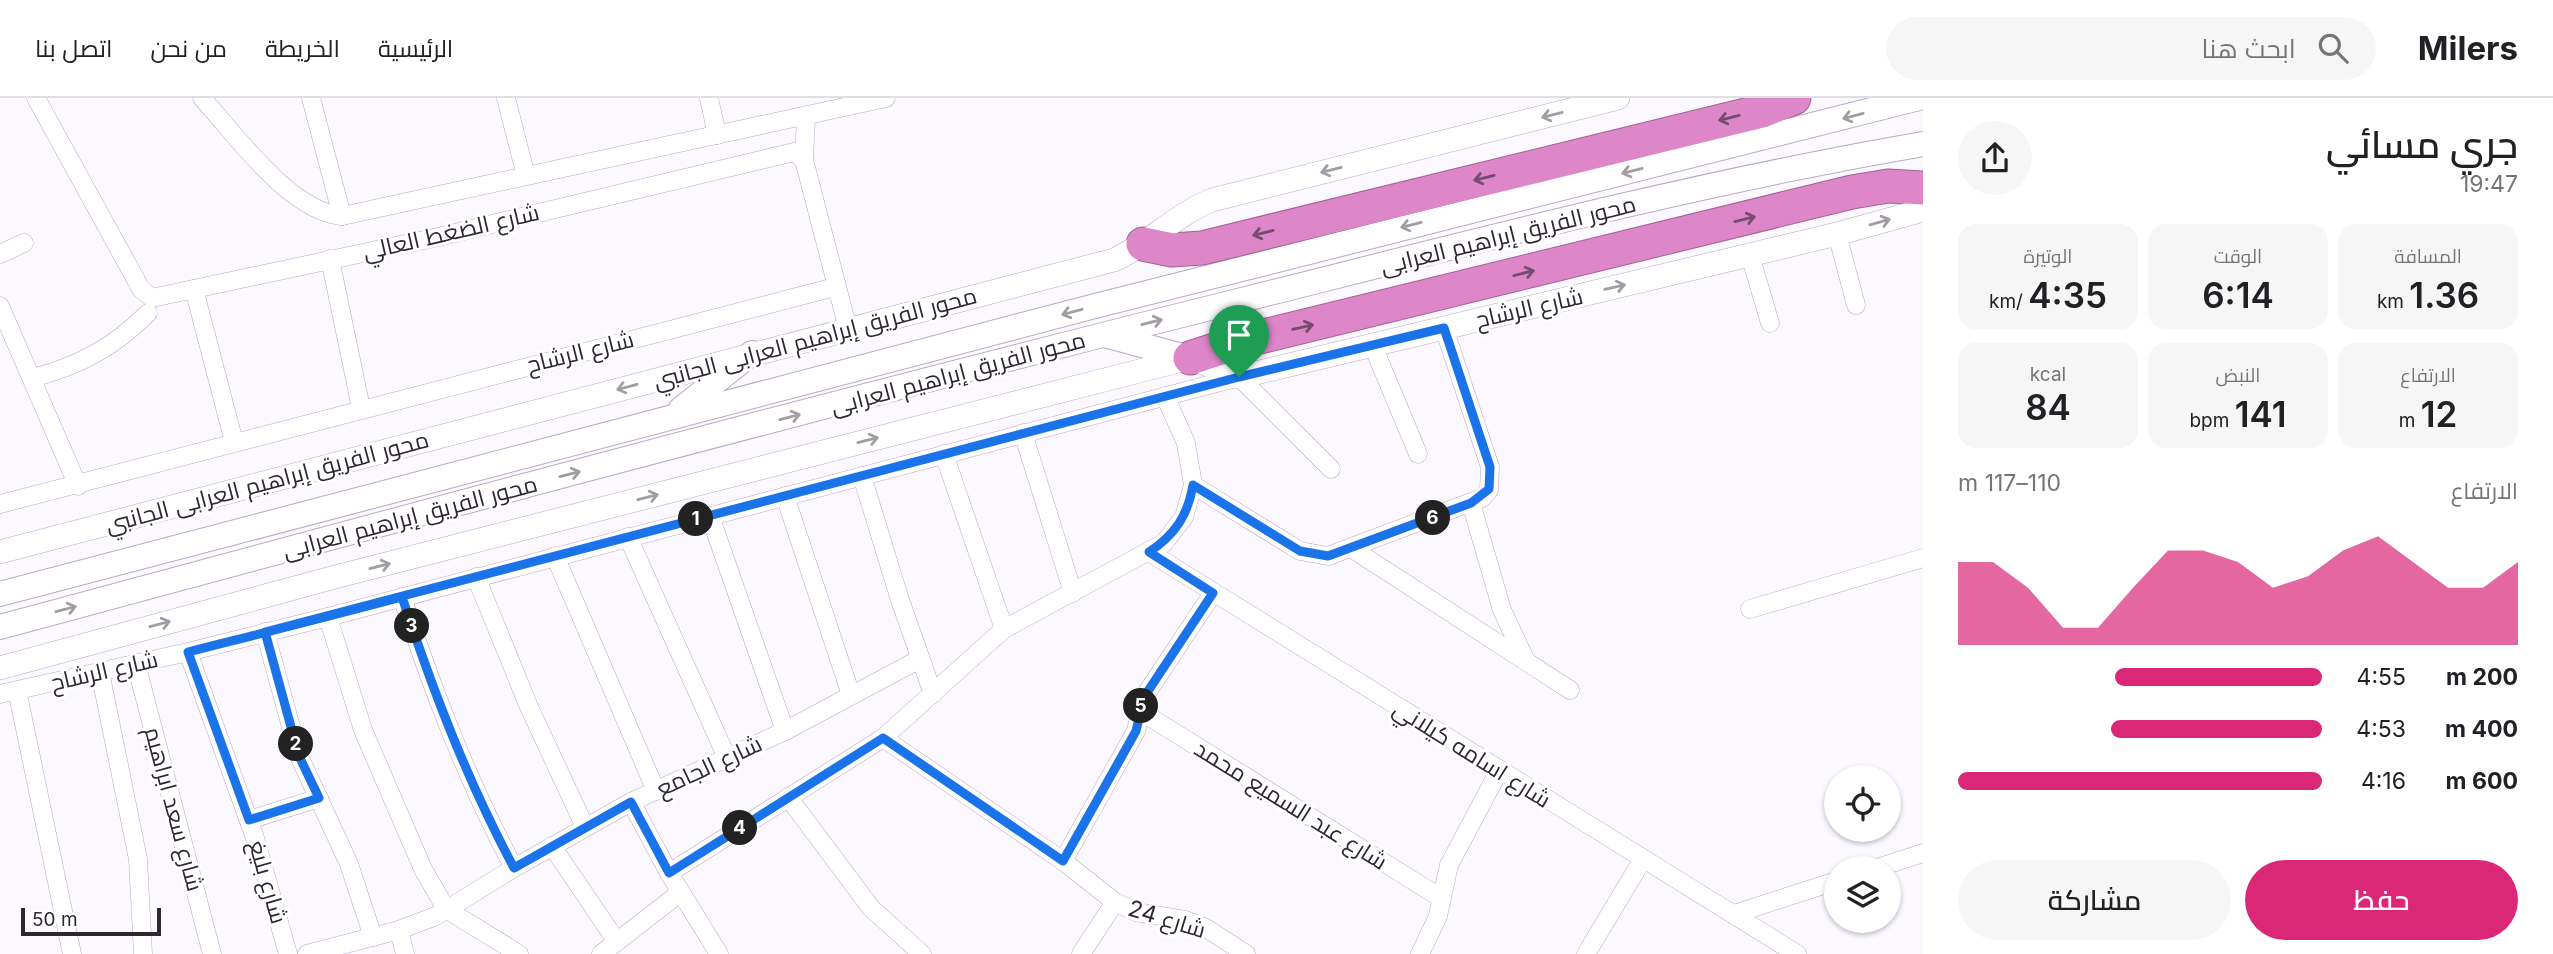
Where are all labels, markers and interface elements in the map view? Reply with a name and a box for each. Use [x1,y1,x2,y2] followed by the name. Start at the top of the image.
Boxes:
[1886,17,2376,80] search box
[2418,28,2518,68] text: Milers
[2314,29,2352,67] icon: search
[2202,33,2296,64] text: ابحث هنا
[35,34,112,63] text: اتصل بنا
[150,34,227,63] text: من نحن
[265,34,340,63] text: الخريطة
[378,34,453,63] text: الرئيسية
[1541,108,1564,122] one-way arrow
[1842,110,1864,123] one-way arrow
[1718,112,1741,125] one-way arrow
[1958,121,2032,195] button: share
[2326,121,2518,167] text: جري مسائي
[1320,164,1343,177] one-way arrow
[1621,164,1644,178] one-way arrow
[2460,170,2518,198] text: 19:47
[1473,172,1496,185] one-way arrow
[1377,190,1639,282] street label: محور الفريق إبراهيم العرابى
[360,198,543,270] street label: شارع الضغط العالي
[1733,212,1756,225] one-way arrow
[1868,215,1891,228] one-way arrow
[1400,219,1422,232] one-way arrow
[1253,227,1275,240] one-way arrow
[2024,245,2072,268] text: الوتيرة
[2214,245,2262,268] text: الوقت
[2394,245,2462,268] text: المسافة
[1512,266,1535,280] one-way arrow
[2028,274,2107,316] text: 4:35
[2202,274,2274,316] text: 6:14
[2409,274,2479,316] text: 1.36
[1604,280,1626,293] one-way arrow
[650,281,980,395] street label: محور الفريق إبراهيم العرابى الجانبي
[1472,282,1586,336] street label: شارع الرشاح
[1989,290,2028,313] text: /km
[2377,290,2409,313] text: km
[1209,305,1269,377] pin
[1062,306,1084,319] one-way arrow
[1140,315,1163,329] one-way arrow
[1220,316,1258,354] icon: arrive
[1291,320,1314,333] one-way arrow
[523,325,637,381] street label: شارع الرشاح
[828,326,1088,420] street label: محور الفريق إبراهيم العرابى
[2030,363,2066,386] text: kcal
[2216,364,2260,387] text: النبض
[2400,364,2456,387] text: الارتفاع
[616,381,638,394] one-way arrow
[2025,386,2071,428] text: 84
[2235,393,2287,435] text: 141
[2421,393,2457,435] text: 12
[2189,409,2235,432] text: bpm
[2399,409,2421,432] text: m
[778,410,801,423] one-way arrow
[102,425,432,539] street label: محور الفريق إبراهيم العرابى الجانبي
[857,433,879,446] one-way arrow
[558,467,580,480] one-way arrow
[1958,469,2061,497] text: 110–117 m
[280,470,540,564] street label: محور الفريق إبراهيم العرابى
[2451,477,2518,505] text: الارتفاع
[636,490,659,503] one-way arrow
[1416,500,1450,536] pin: 6
[678,502,714,536] pin: 1
[1426,506,1439,529] text: 6
[691,507,700,530] text: 1
[369,558,391,571] one-way arrow
[54,602,77,615] one-way arrow
[394,608,430,644] pin: 3
[405,614,418,637] text: 3
[149,617,171,630] one-way arrow
[47,645,161,699] street label: شارع الرشاح
[2357,663,2406,691] text: 4:55
[2446,663,2518,691] text: 200 m
[1124,688,1158,724] pin: 5
[1134,694,1147,717] text: 5
[1386,694,1556,817] street label: شارع اسامه كيلاني
[2356,715,2406,743] text: 4:53
[2445,715,2518,743] text: 400 m
[137,724,209,895] street label: شارع سعد ابراهيم
[278,726,314,762] pin: 2
[652,729,767,804] street label: شارع الجامع
[290,732,301,755] text: 2
[1188,734,1393,877] street label: شارع عبد السميع محمد
[1824,765,1901,933] map controls
[1824,765,1901,842] button: locate
[2361,767,2406,795] text: 4:16
[2446,767,2518,795] text: 600 m
[722,810,758,846] pin: 4
[733,816,746,839] text: 4
[241,837,293,928] street label: شارع بليغ
[1824,856,1901,933] button: layers
[1958,860,2231,940] button: مشاركة
[2245,860,2518,940] button: حفظ
[1124,894,1209,946] street label: شارع 24
[21,905,161,937] scale bar
[32,908,78,931] text: 50 m

